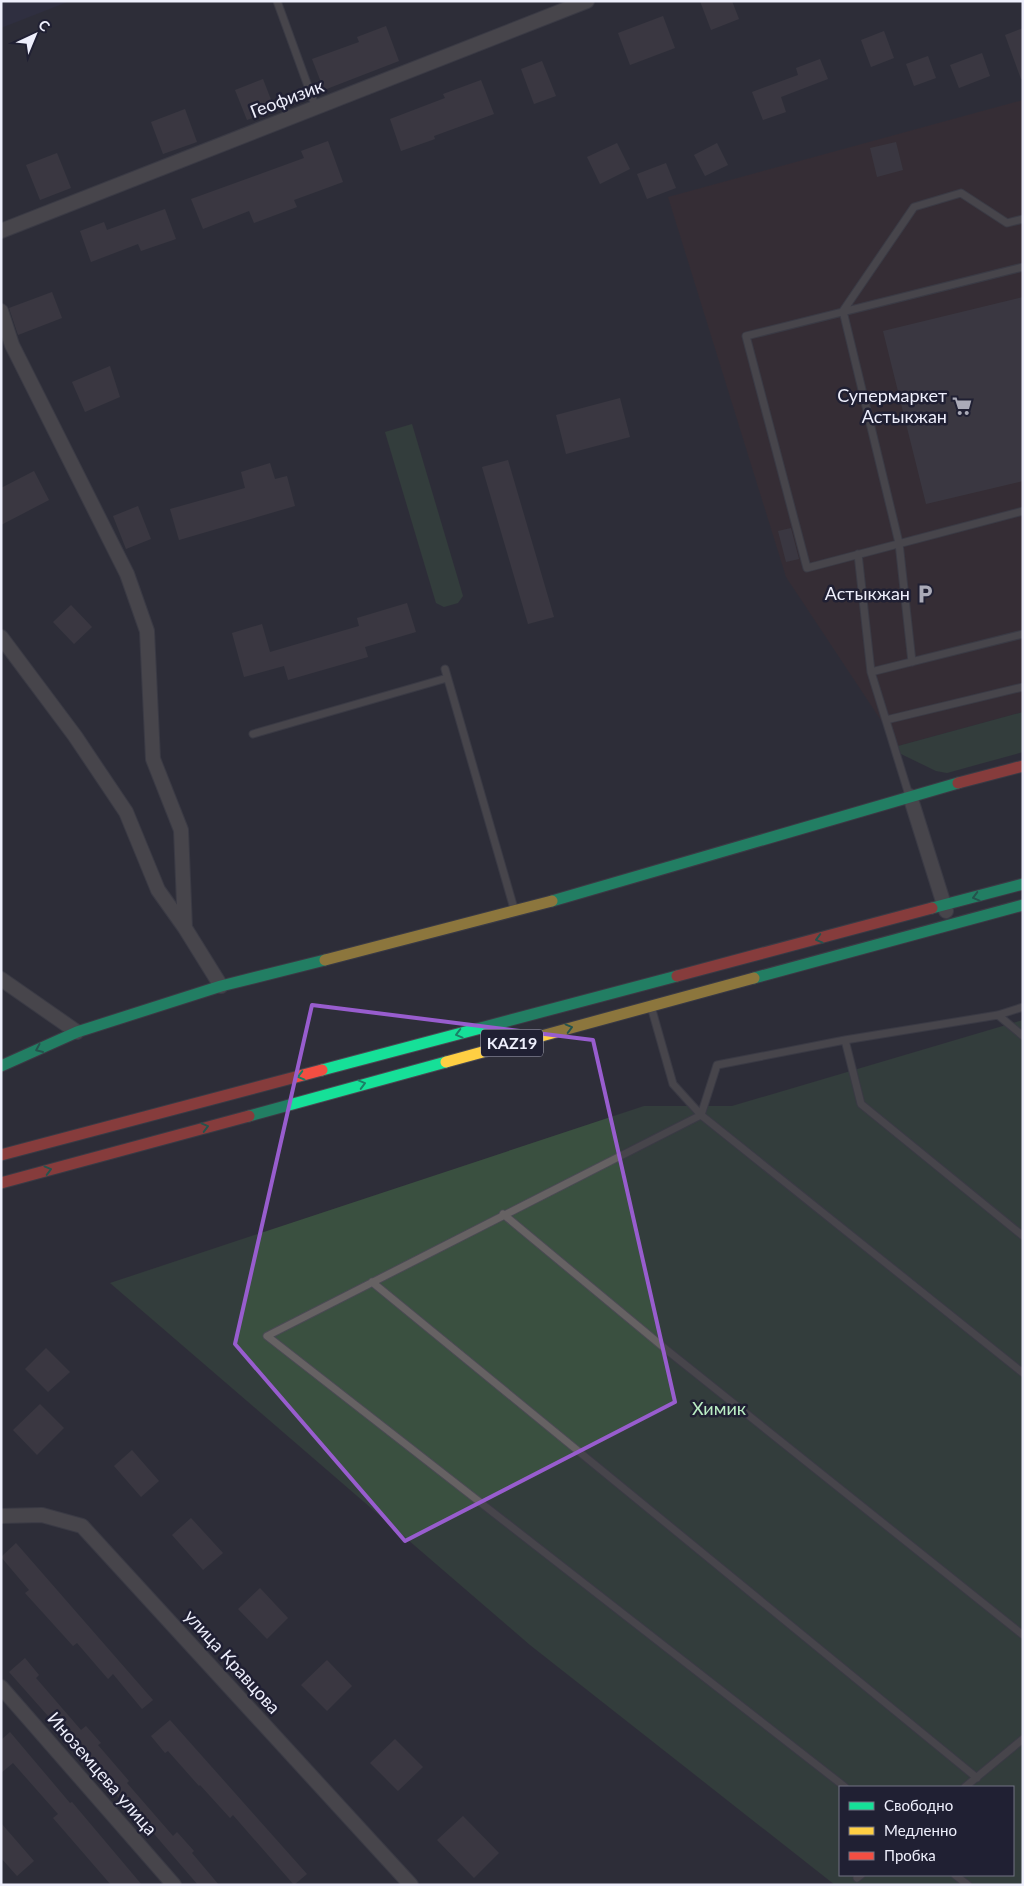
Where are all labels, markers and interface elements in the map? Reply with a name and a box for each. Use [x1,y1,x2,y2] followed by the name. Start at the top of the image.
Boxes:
[10,10,60,60] north arrow
[35,16,54,35] text: С
[247,74,327,122] street label: Геофизик
[837,384,947,427] place label: Супермаркет Астыкжан
[951,395,973,417] supermarket icon: Супермаркет Астыкжан
[825,582,910,604] place label: Астыкжан
[914,583,936,605] parking icon: Астыкжан
[971,891,980,902] one-way arrow
[814,933,823,944] one-way arrow
[565,1023,573,1033] one-way arrow
[455,1029,463,1039] one-way arrow
[481,1030,543,1056] road number: KAZ19
[35,1043,44,1054] one-way arrow
[298,1070,306,1080] one-way arrow
[357,1080,365,1090] one-way arrow
[201,1122,210,1133] one-way arrow
[44,1165,53,1176] one-way arrow
[692,1397,747,1419] park label: Химик
[180,1605,285,1718] street label: улица Кравцова
[43,1707,162,1839] street label: Иноземцева улица
[839,1786,1014,1876] legend
[884,1796,953,1814] text: Свободно
[884,1821,957,1839] text: Медленно
[884,1846,936,1864] text: Пробка

